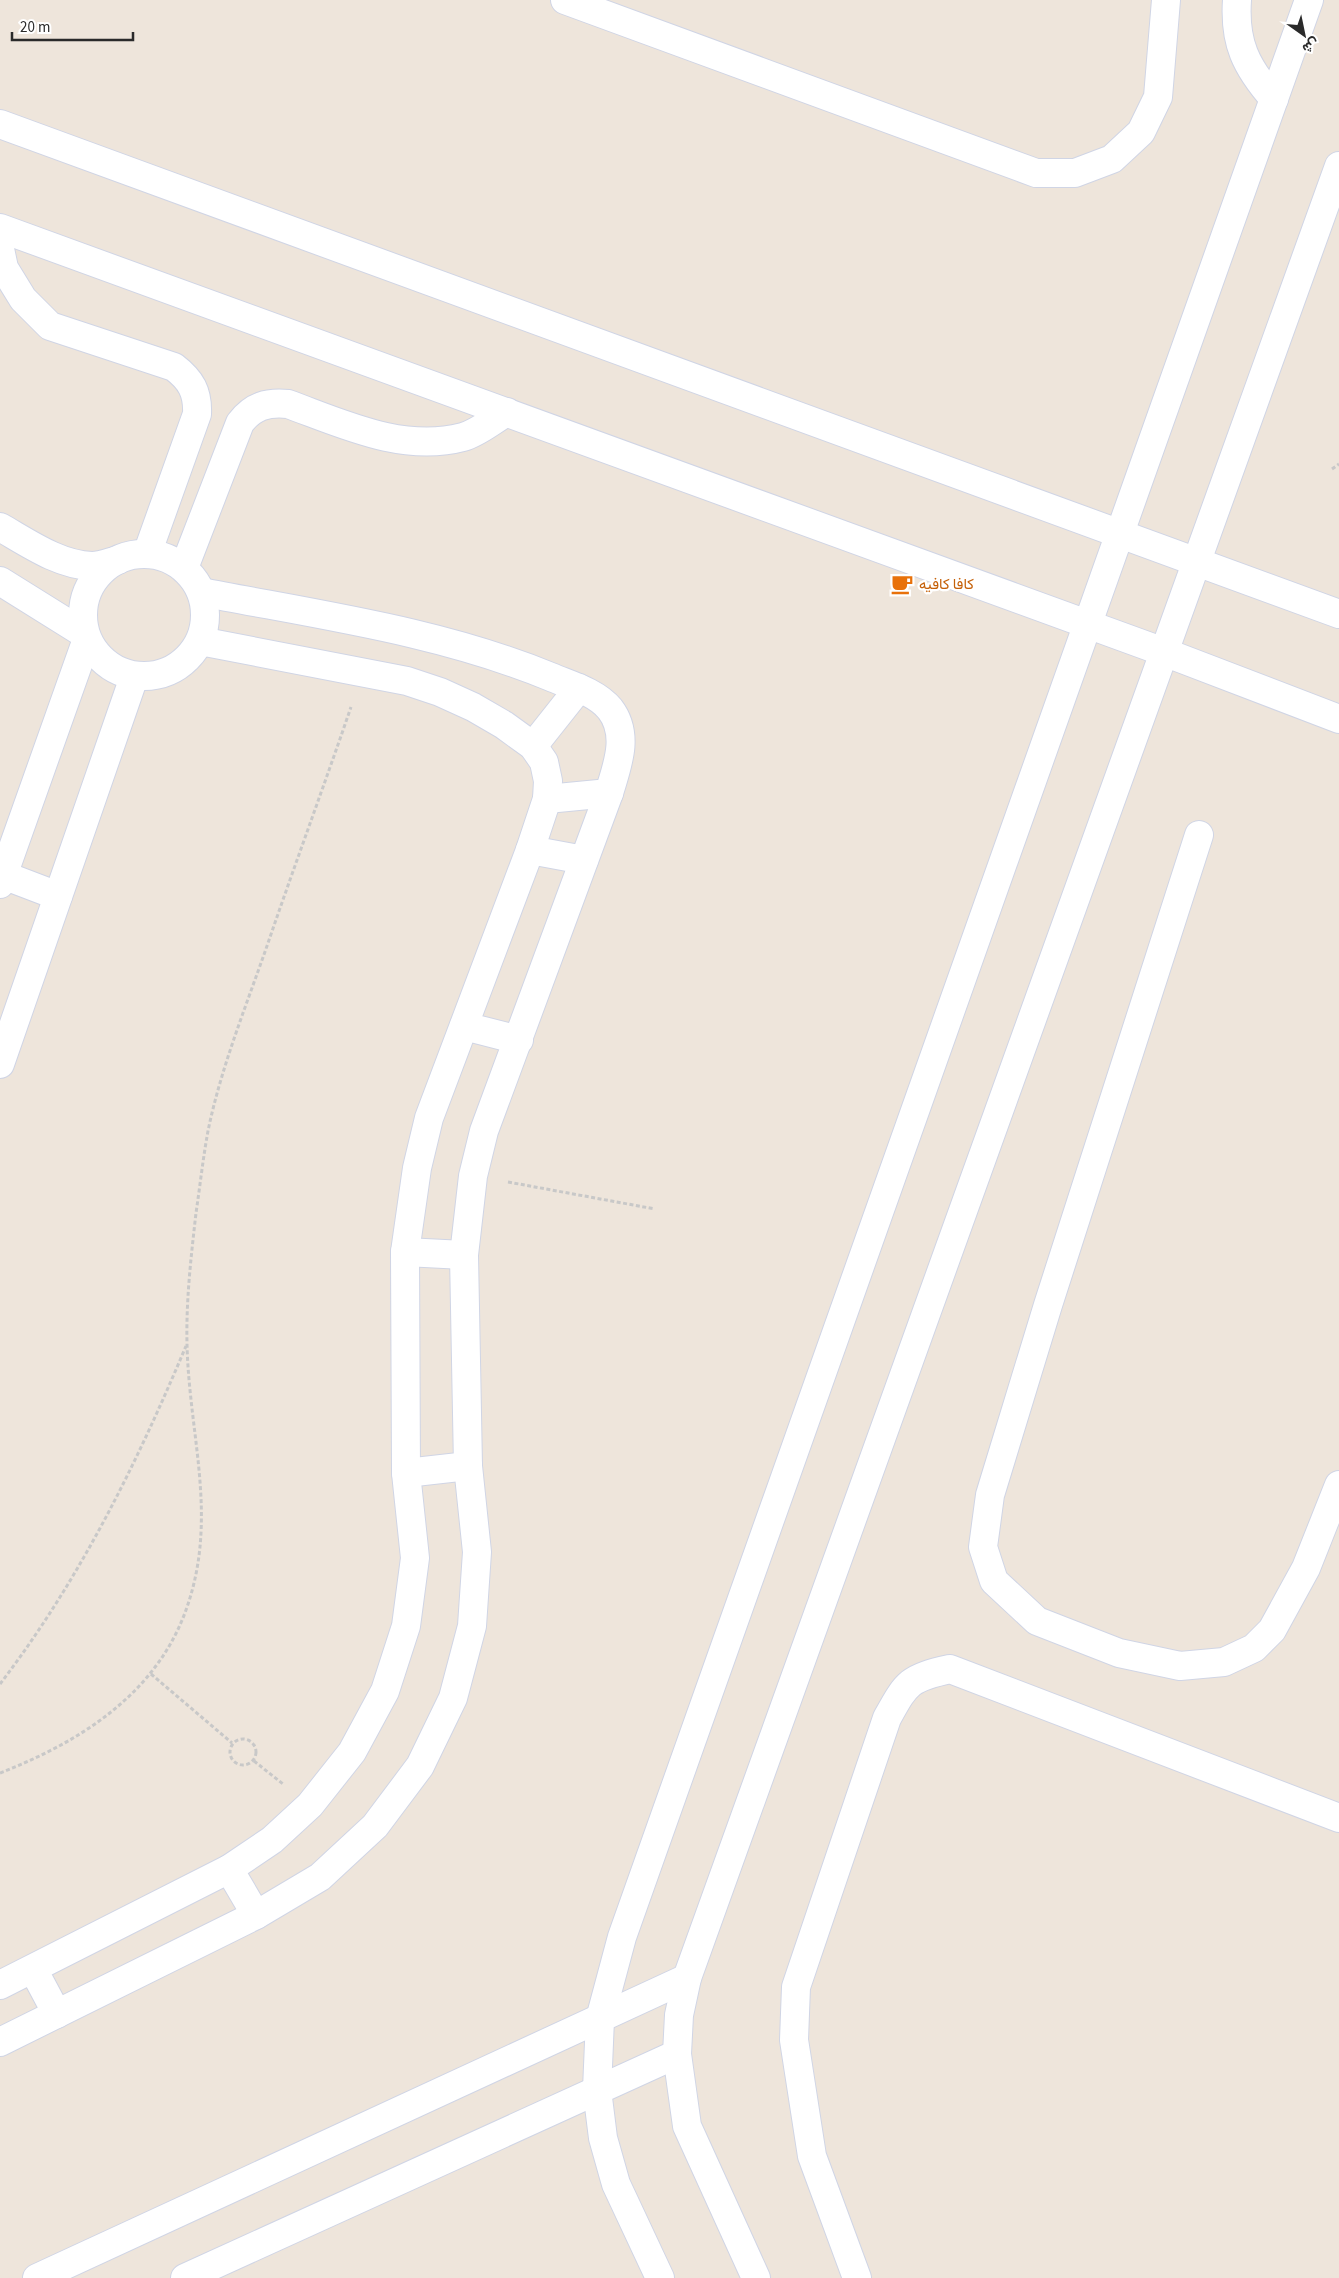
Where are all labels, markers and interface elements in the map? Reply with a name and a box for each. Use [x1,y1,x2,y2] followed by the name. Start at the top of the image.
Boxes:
[12,10,134,42] scale bar
[1279,10,1329,60] north arrow
[20,17,50,38] text: 20 m
[1298,32,1323,58] text: ش
[889,571,915,597] cafe icon: كافا كافيه
[919,574,974,595] place label: كافا كافيه

